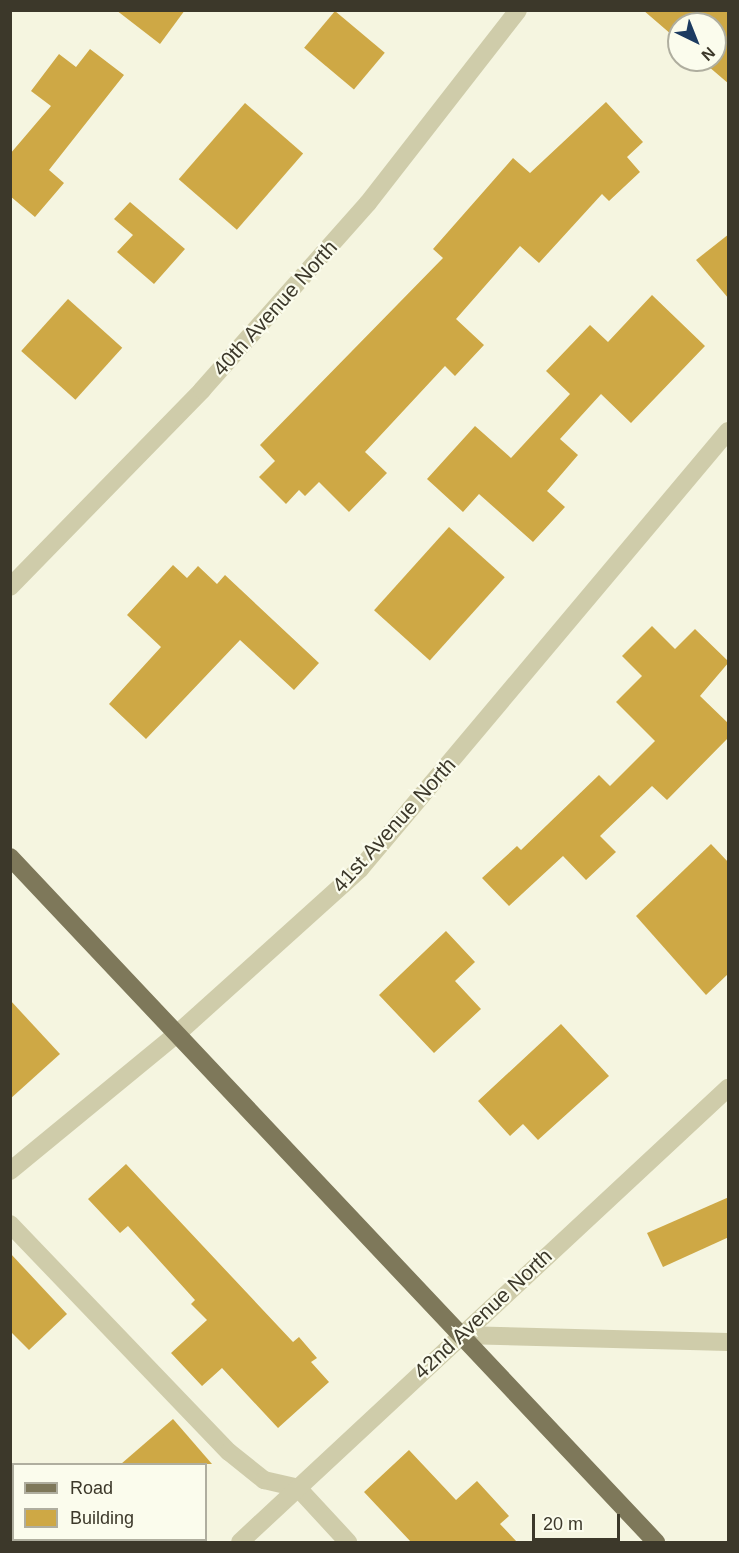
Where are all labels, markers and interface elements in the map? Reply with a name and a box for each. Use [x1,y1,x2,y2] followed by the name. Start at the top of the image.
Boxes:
[667,12,727,72] north arrow
[698,44,718,64] text: N
[207,235,343,381] street label: 40th Avenue North
[327,752,461,898] street label: 41st Avenue North
[408,1243,558,1385] street label: 42nd Avenue North
[12,1463,207,1541] legend
[70,1478,113,1498] text: Road
[535,1502,624,1540] scale bar
[70,1508,134,1528] text: Building
[543,1514,583,1534] text: 20 m

